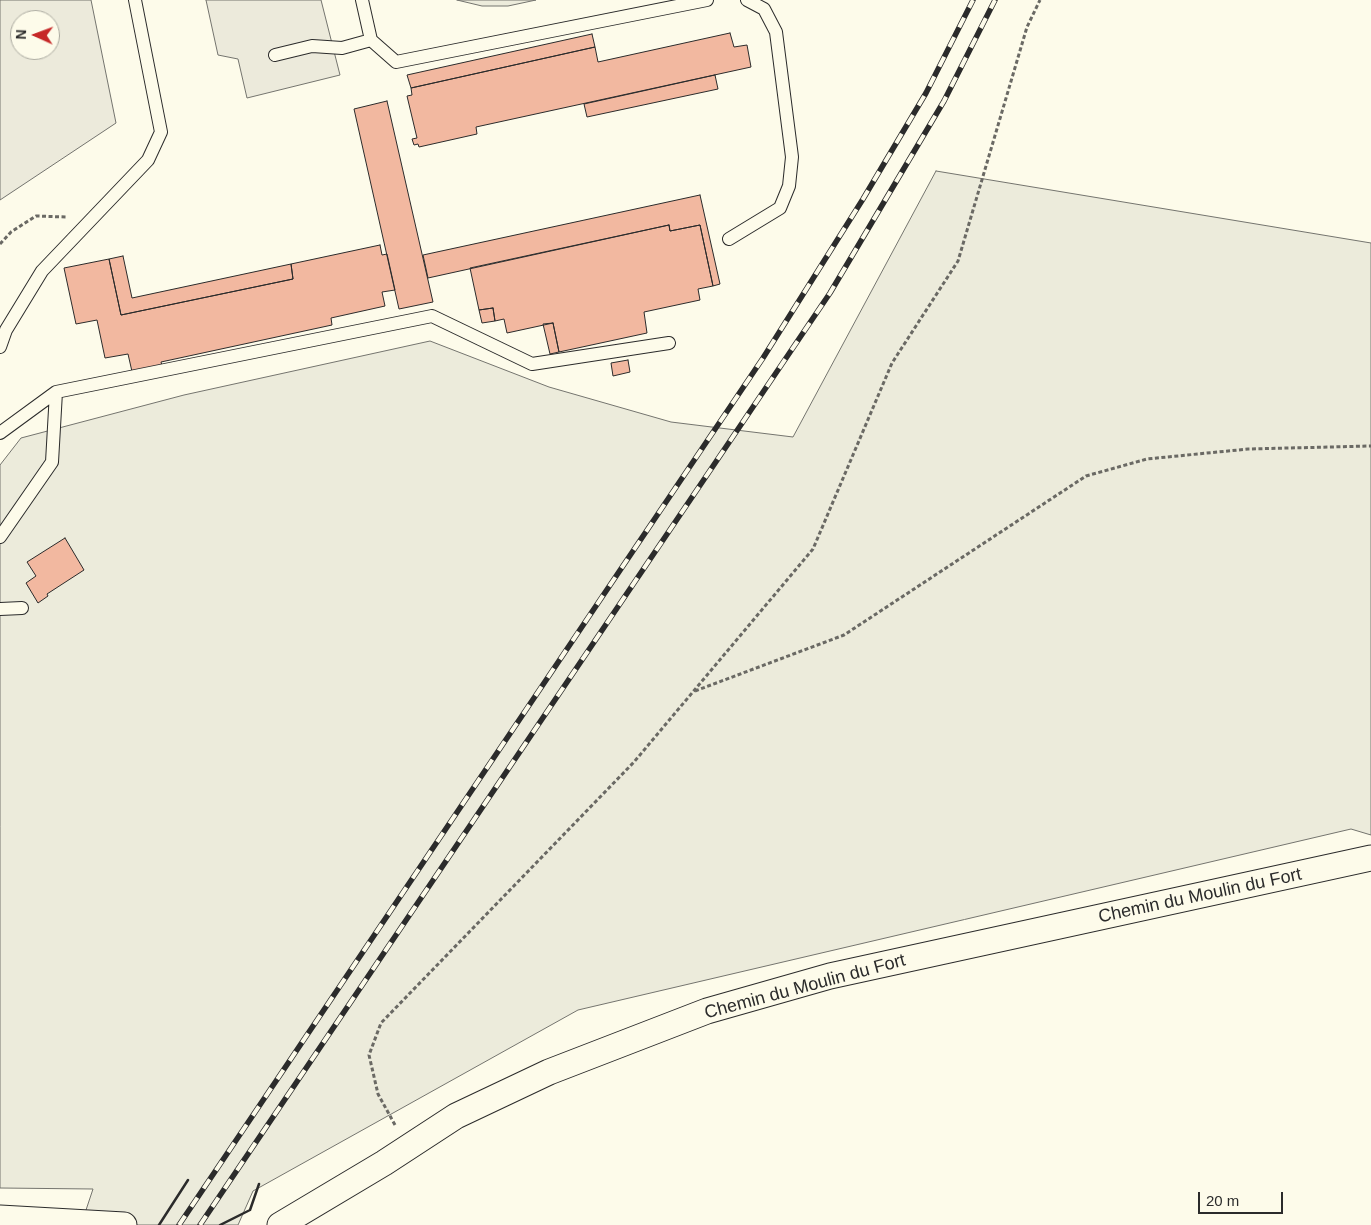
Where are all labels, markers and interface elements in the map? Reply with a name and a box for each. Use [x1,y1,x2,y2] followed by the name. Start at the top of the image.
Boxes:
[10,10,60,60] north arrow
[13,29,29,40] text: N
[1096,864,1304,928] street label: Chemin du Moulin du Fort
[702,950,908,1024] street label: Chemin du Moulin du Fort
[1201,1182,1286,1214] scale bar
[1206,1192,1239,1209] text: 20 m

